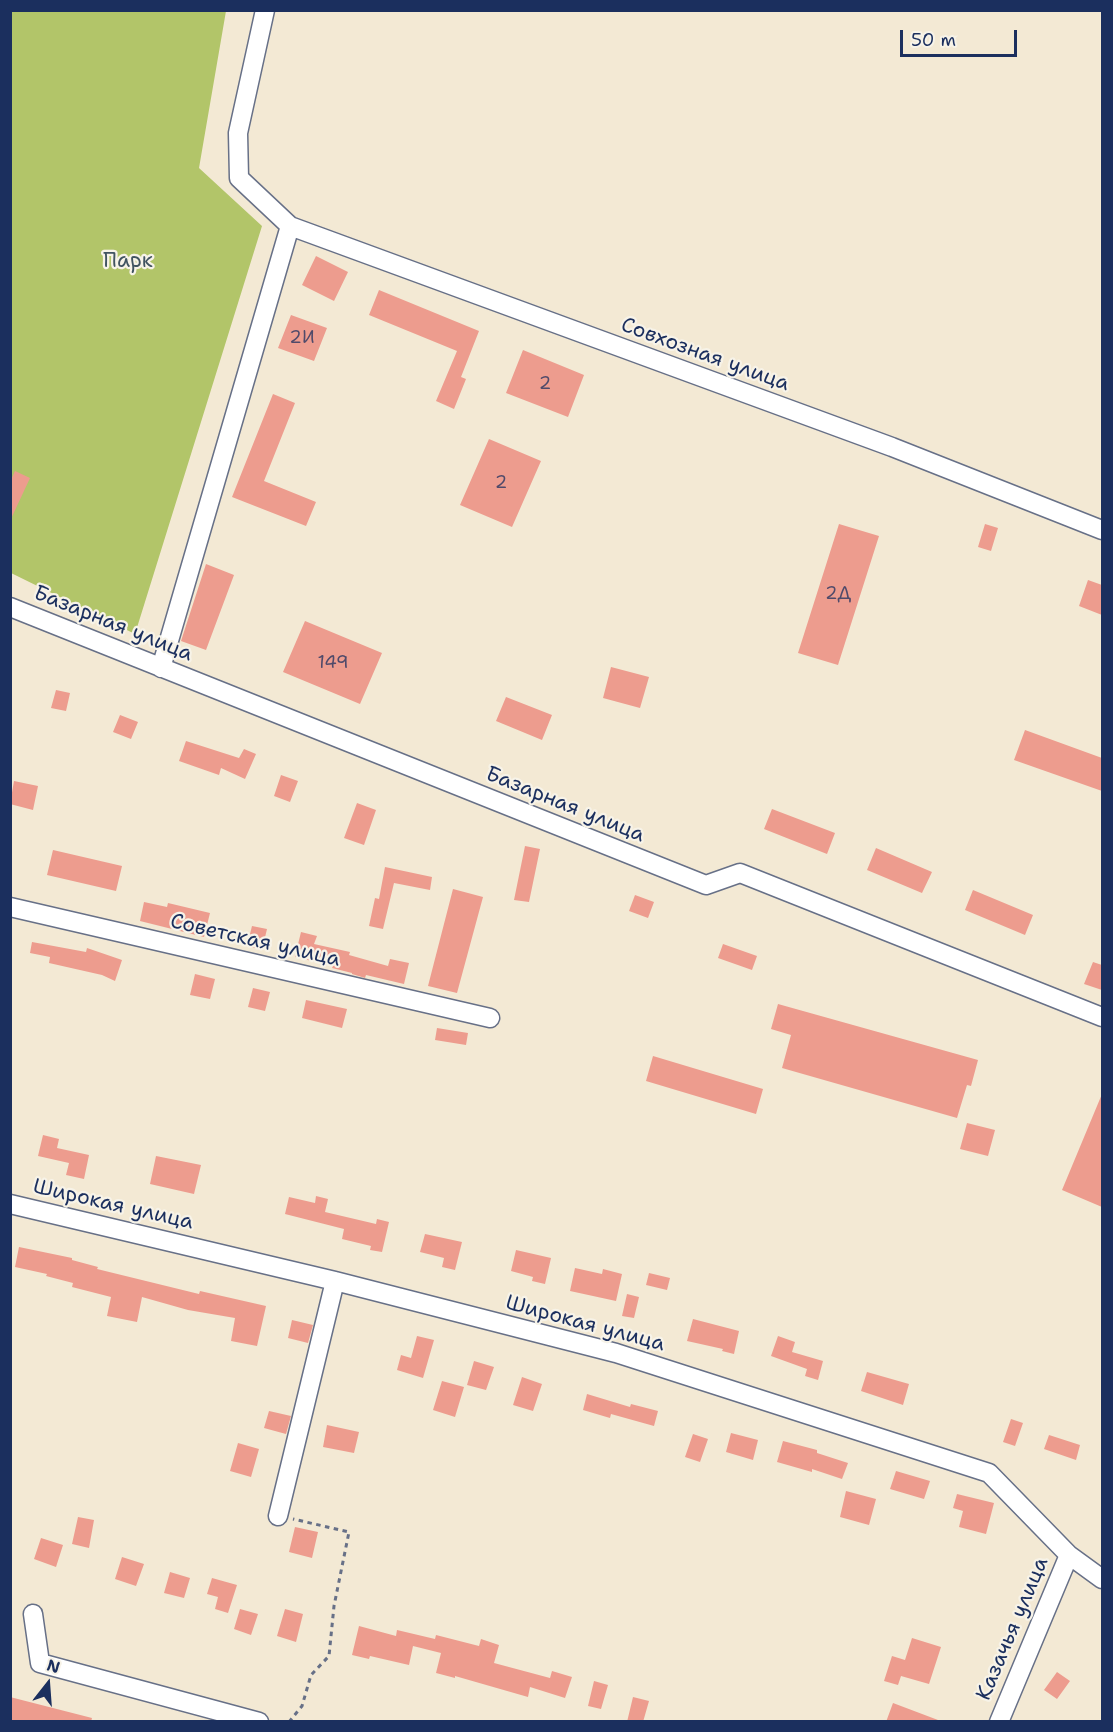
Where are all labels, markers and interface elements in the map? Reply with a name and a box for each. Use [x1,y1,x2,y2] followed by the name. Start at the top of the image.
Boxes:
[903,18,1020,56] scale bar
[911,28,956,52] text: 50 m
[103,249,153,275] park label: Парк
[617,313,793,397] street label: Совхозная улица
[289,327,315,349] house number: 2И
[539,373,551,395] house number: 2
[495,472,507,494] house number: 2
[30,581,196,667] street label: Базарная улица
[825,583,851,605] house number: 2Д
[317,652,349,674] house number: 149
[482,762,648,848] street label: Базарная улица
[168,909,342,973] street label: Советская улица
[30,1174,196,1236] street label: Широкая улица
[503,1291,667,1357] street label: Широкая улица
[971,1554,1055,1704] street label: Казачья улица
[18,1654,78,1714] north arrow
[44,1654,63,1678] text: N

